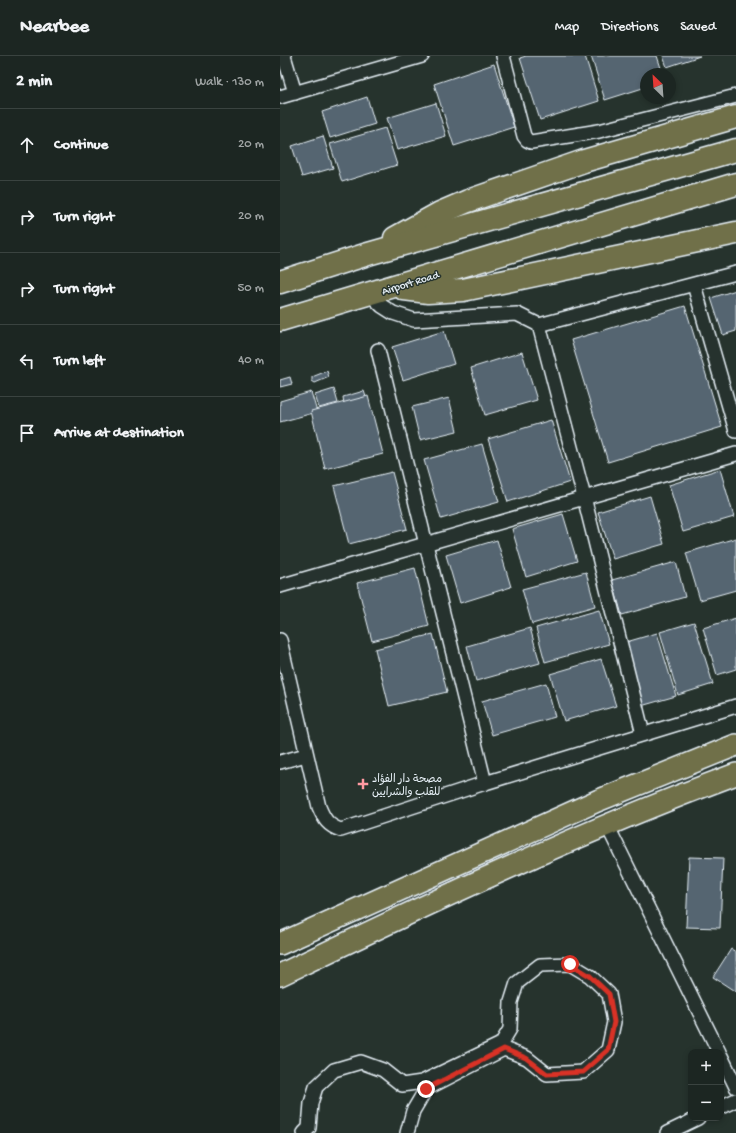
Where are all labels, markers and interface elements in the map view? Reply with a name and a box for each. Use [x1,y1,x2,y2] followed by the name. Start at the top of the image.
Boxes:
[20,16,89,39] text: Nearbee
[555,19,579,36] text: Map
[601,19,658,36] text: Directions
[680,19,716,36] text: Saved
[640,68,676,104] north arrow
[16,72,52,92] text: 2 min
[195,75,264,90] text: Walk · 130 m
[16,134,38,156] icon: ahead
[54,136,108,154] text: Continue
[238,137,264,152] text: 20 m
[16,206,38,228] icon: right
[54,208,114,226] text: Turn right
[238,209,264,224] text: 20 m
[381,269,442,298] street label: Airport Road
[16,278,38,300] icon: right
[54,280,114,298] text: Turn right
[237,281,264,296] text: 50 m
[16,350,38,372] icon: left
[54,352,105,370] text: Turn left
[238,353,264,368] text: 40 m
[16,422,38,444] icon: arrive
[54,424,184,442] text: Arrive at destination
[372,773,442,799] place label: مصحة دار الفؤاد للقلب والشرايين
[357,778,369,790] marker: مصحة دار الفؤاد للقلب والشرايين
[561,955,579,973] route start
[688,1049,724,1121] map controls
[688,1049,724,1085] button: +
[417,1080,435,1098] route end
[688,1085,724,1121] button: −

